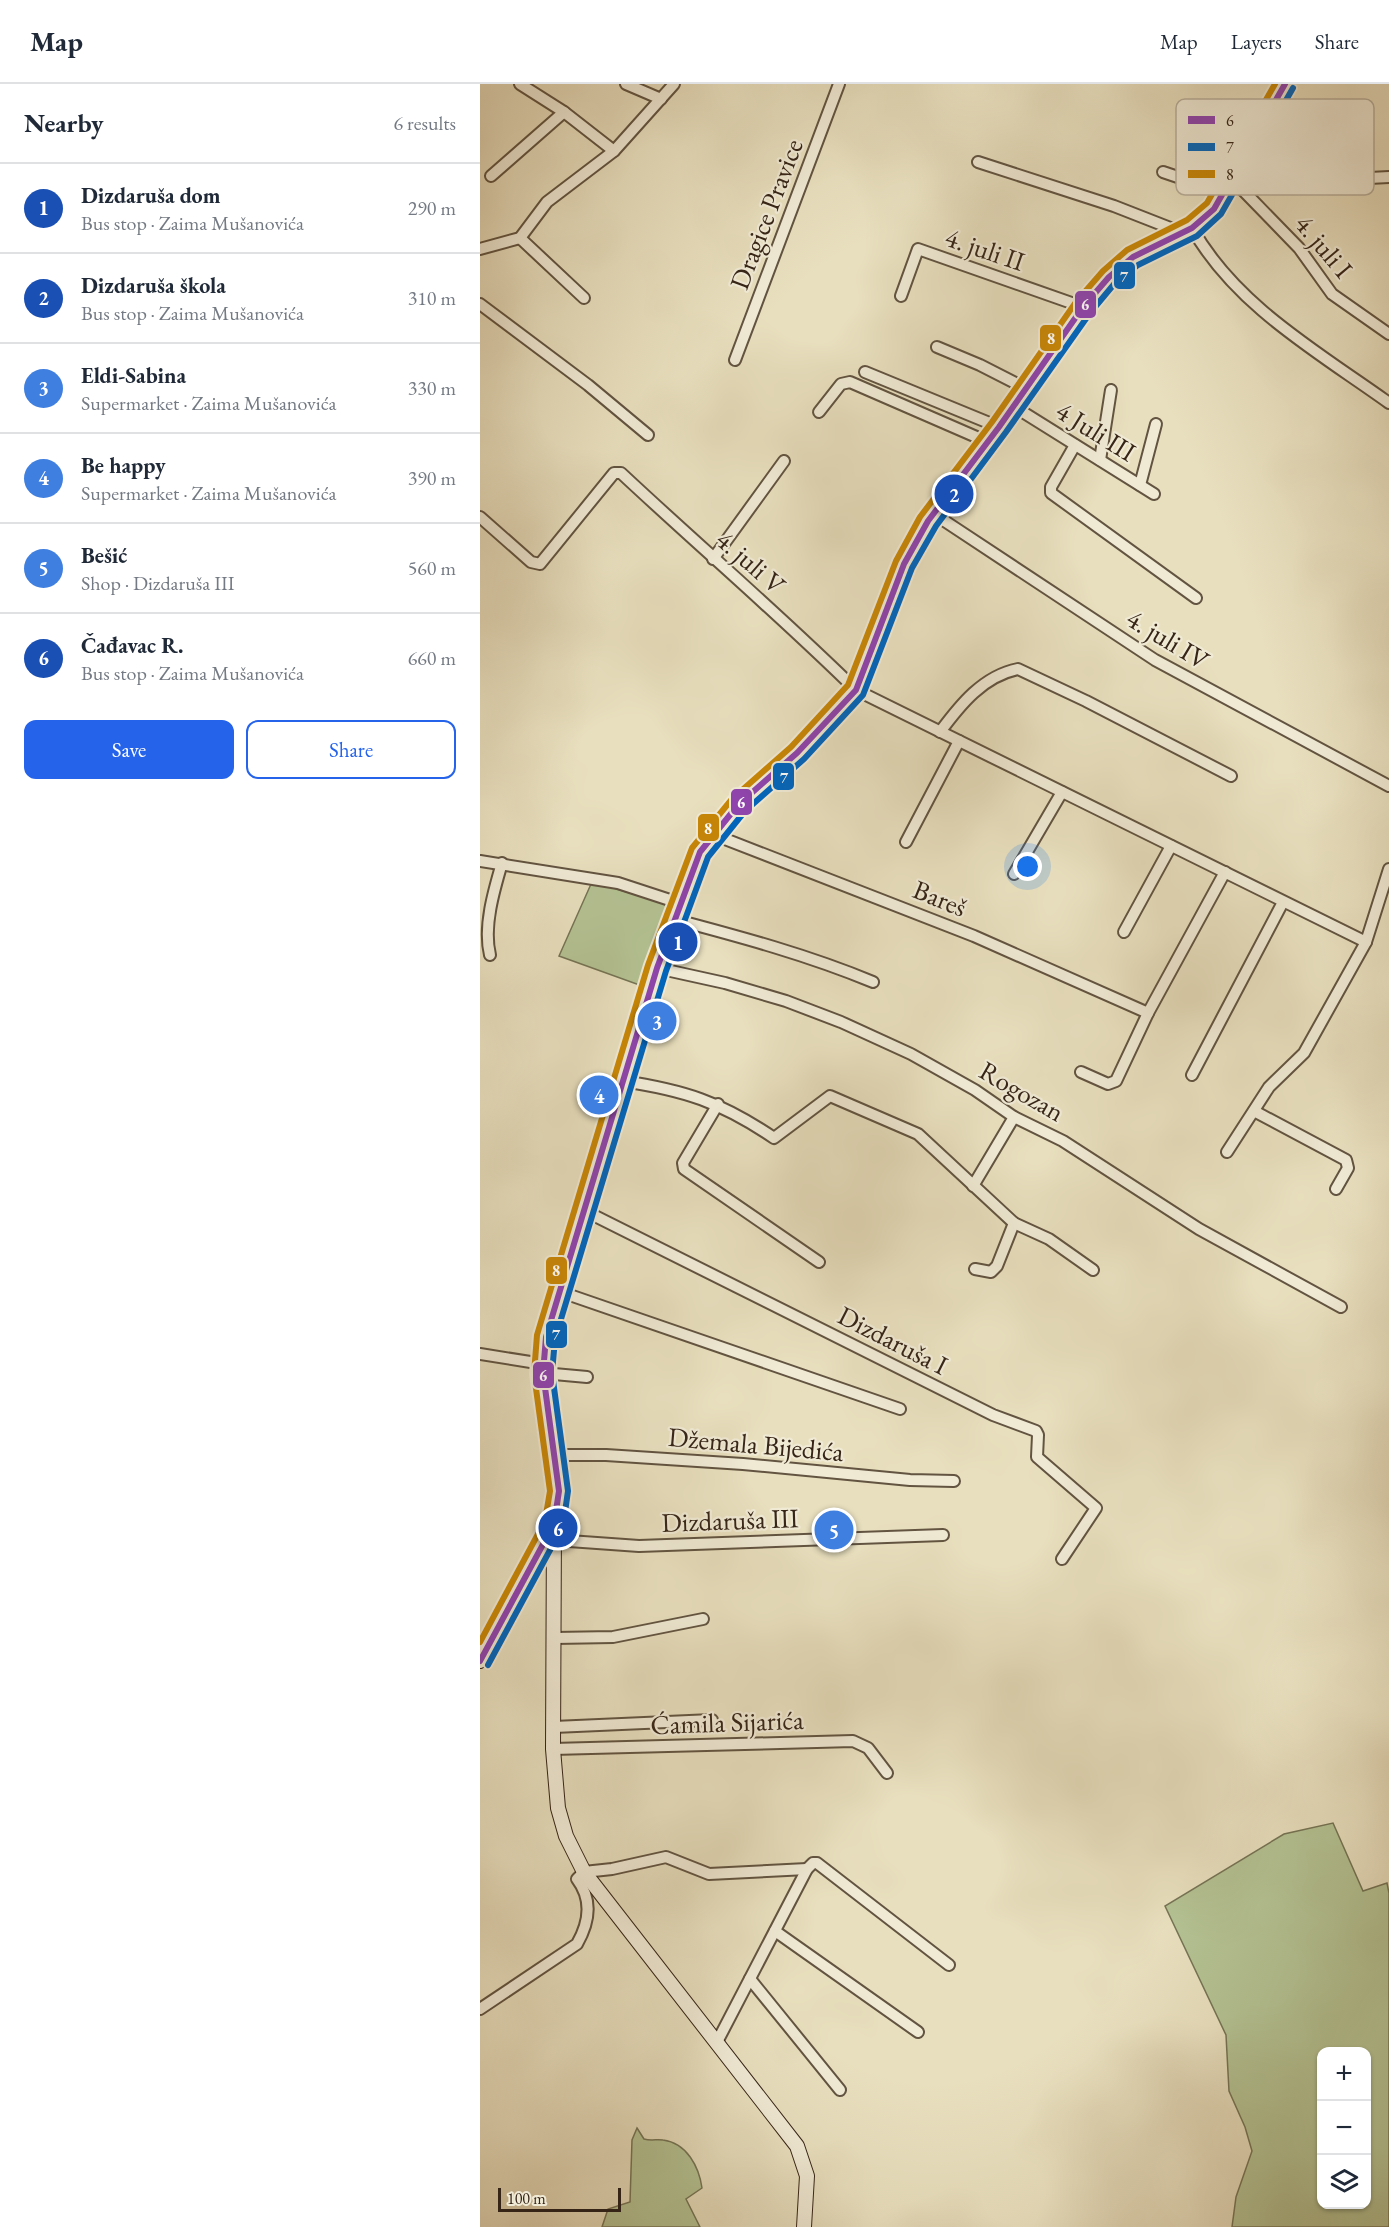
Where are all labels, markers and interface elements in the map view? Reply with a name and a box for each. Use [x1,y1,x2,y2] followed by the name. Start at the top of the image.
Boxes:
[30,23,83,59] text: Map
[1160,28,1198,55] text: Map
[1231,28,1282,55] text: Layers
[1315,28,1359,55] text: Share
[1176,99,1374,195] legend
[24,106,104,140] text: Nearby
[393,110,456,136] text: 6 results
[1226,110,1234,131] text: 6
[721,134,811,294] street label: Dragice Pravice
[1226,137,1234,158] text: 7
[1226,164,1234,185] text: 8
[81,181,220,210] text: Dizdaruša dom
[38,195,49,221] text: 1
[408,195,456,221] text: 290 m
[1287,207,1361,285] street label: 4. juli I
[81,210,304,236] text: Bus stop · Zaima Mušanovića
[941,219,1029,279] street label: 4. juli II
[1113,261,1136,290] line badge: 7
[1120,266,1129,287] text: 7
[81,271,226,300] text: Dizdaruša škola
[38,285,49,311] text: 2
[408,285,456,311] text: 310 m
[1074,290,1097,319] line badge: 6
[1081,294,1090,315] text: 6
[81,300,304,326] text: Bus stop · Zaima Mušanovića
[1039,324,1062,352] line badge: 8
[1047,328,1055,349] text: 8
[81,361,186,390] text: Eldi-Sabina
[38,375,49,401] text: 3
[408,375,456,401] text: 330 m
[81,390,337,416] text: Supermarket · Zaima Mušanovića
[1049,393,1143,469] street label: 4 Juli III
[81,451,166,480] text: Be happy
[38,465,49,491] text: 4
[408,465,456,491] text: 390 m
[934,472,974,516] pin: 2
[81,480,337,506] text: Supermarket · Zaima Mušanovića
[709,522,794,603] street label: 4. juli V
[81,541,127,570] text: Bešić
[38,555,49,581] text: 5
[408,555,456,581] text: 560 m
[81,570,235,596] text: Shop · Dizdaruša III
[1120,601,1217,678] street label: 4. juli IV
[81,631,183,660] text: Čađavac R.
[38,645,49,671] text: 6
[408,645,456,671] text: 660 m
[81,660,304,686] text: Bus stop · Zaima Mušanovića
[24,720,234,779] button: Save
[246,720,456,779] button: Share
[772,762,795,791] line badge: 7
[780,767,789,788] text: 7
[730,788,753,816] line badge: 6
[737,792,746,813] text: 6
[697,813,720,842] line badge: 8
[704,818,712,839] text: 8
[1013,852,1042,881] your location
[908,871,972,925] street label: Bareš
[658,920,698,964] pin: 1
[638,998,676,1044] pin: 3
[973,1053,1071,1129] street label: Rogozan
[580,1072,618,1118] pin: 4
[545,1256,568,1285] line badge: 8
[552,1260,560,1281] text: 8
[832,1297,954,1383] street label: Dizdaruša I
[545,1320,568,1349] line badge: 7
[552,1324,561,1345] text: 7
[532,1361,555,1389] line badge: 6
[539,1365,548,1386] text: 6
[667,1419,845,1469] street label: Džemala Bijedića
[661,1500,799,1540] street label: Dizdaruša III
[538,1506,578,1550] pin: 6
[814,1508,854,1552] pin: 5
[650,1702,804,1742] street label: Ćamila Sijarića
[1317,2047,1371,2209] map controls
[1317,2047,1371,2101] button: +
[1317,2101,1371,2155] button: −
[1317,2155,1371,2209] button: layers
[498,2185,621,2212] scale bar
[507,2188,546,2209] text: 100 m

